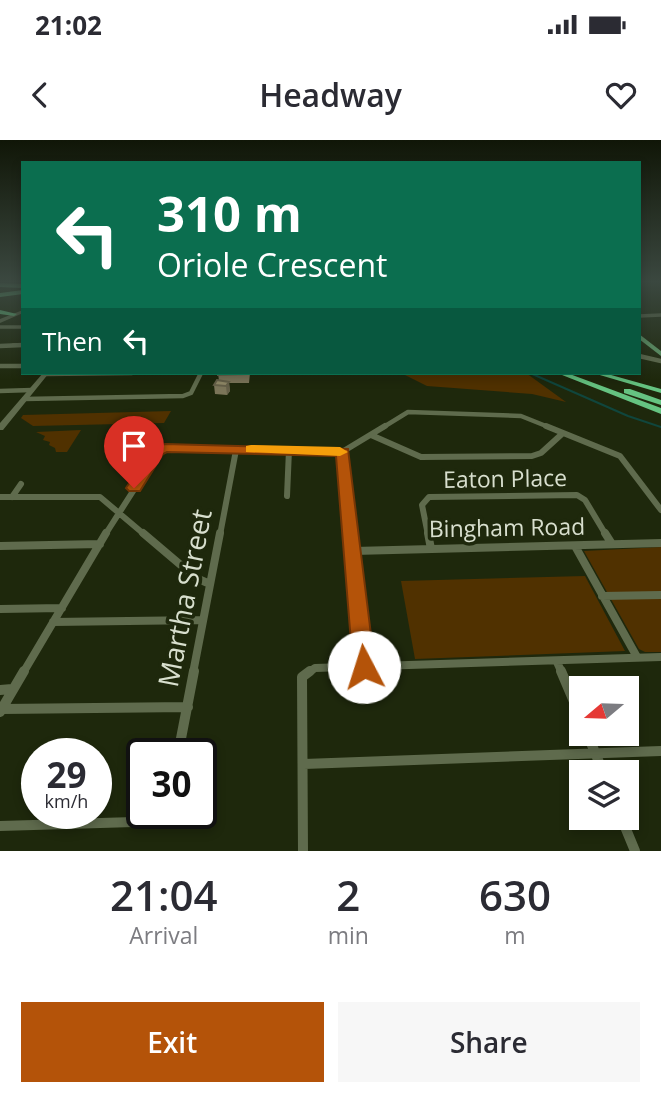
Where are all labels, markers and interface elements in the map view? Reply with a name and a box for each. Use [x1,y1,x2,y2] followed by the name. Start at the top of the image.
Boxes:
[35,7,102,43] text: 21:02
[259,73,402,116] text: Headway
[21,76,59,114] icon: back
[602,76,640,114] icon: heart
[157,180,302,246] text: 310 m
[42,189,133,280] icon: left
[157,243,387,286] text: Oriole Crescent
[117,322,155,360] icon: left
[42,323,103,359] text: Then
[104,416,164,488] pin
[115,427,153,465] icon: arrive
[443,461,567,495] street label: Eaton Place
[148,506,220,690] street label: Martha Street
[429,510,585,544] street label: Bingham Road
[327,630,401,704] position arrow
[569,676,639,746] north arrow
[569,676,639,830] map controls
[126,738,217,829] speed limit sign: 30
[46,751,87,798] text: 29
[569,760,639,830] button: layers
[45,789,88,813] text: km/h
[110,866,218,923] text: 21:04
[336,866,360,923] text: 2
[479,866,551,923] text: 630
[129,919,198,951] text: Arrival
[328,919,369,951] text: min
[504,919,526,951] text: m
[21,1002,324,1082] button: Exit
[338,1002,640,1082] button: Share

